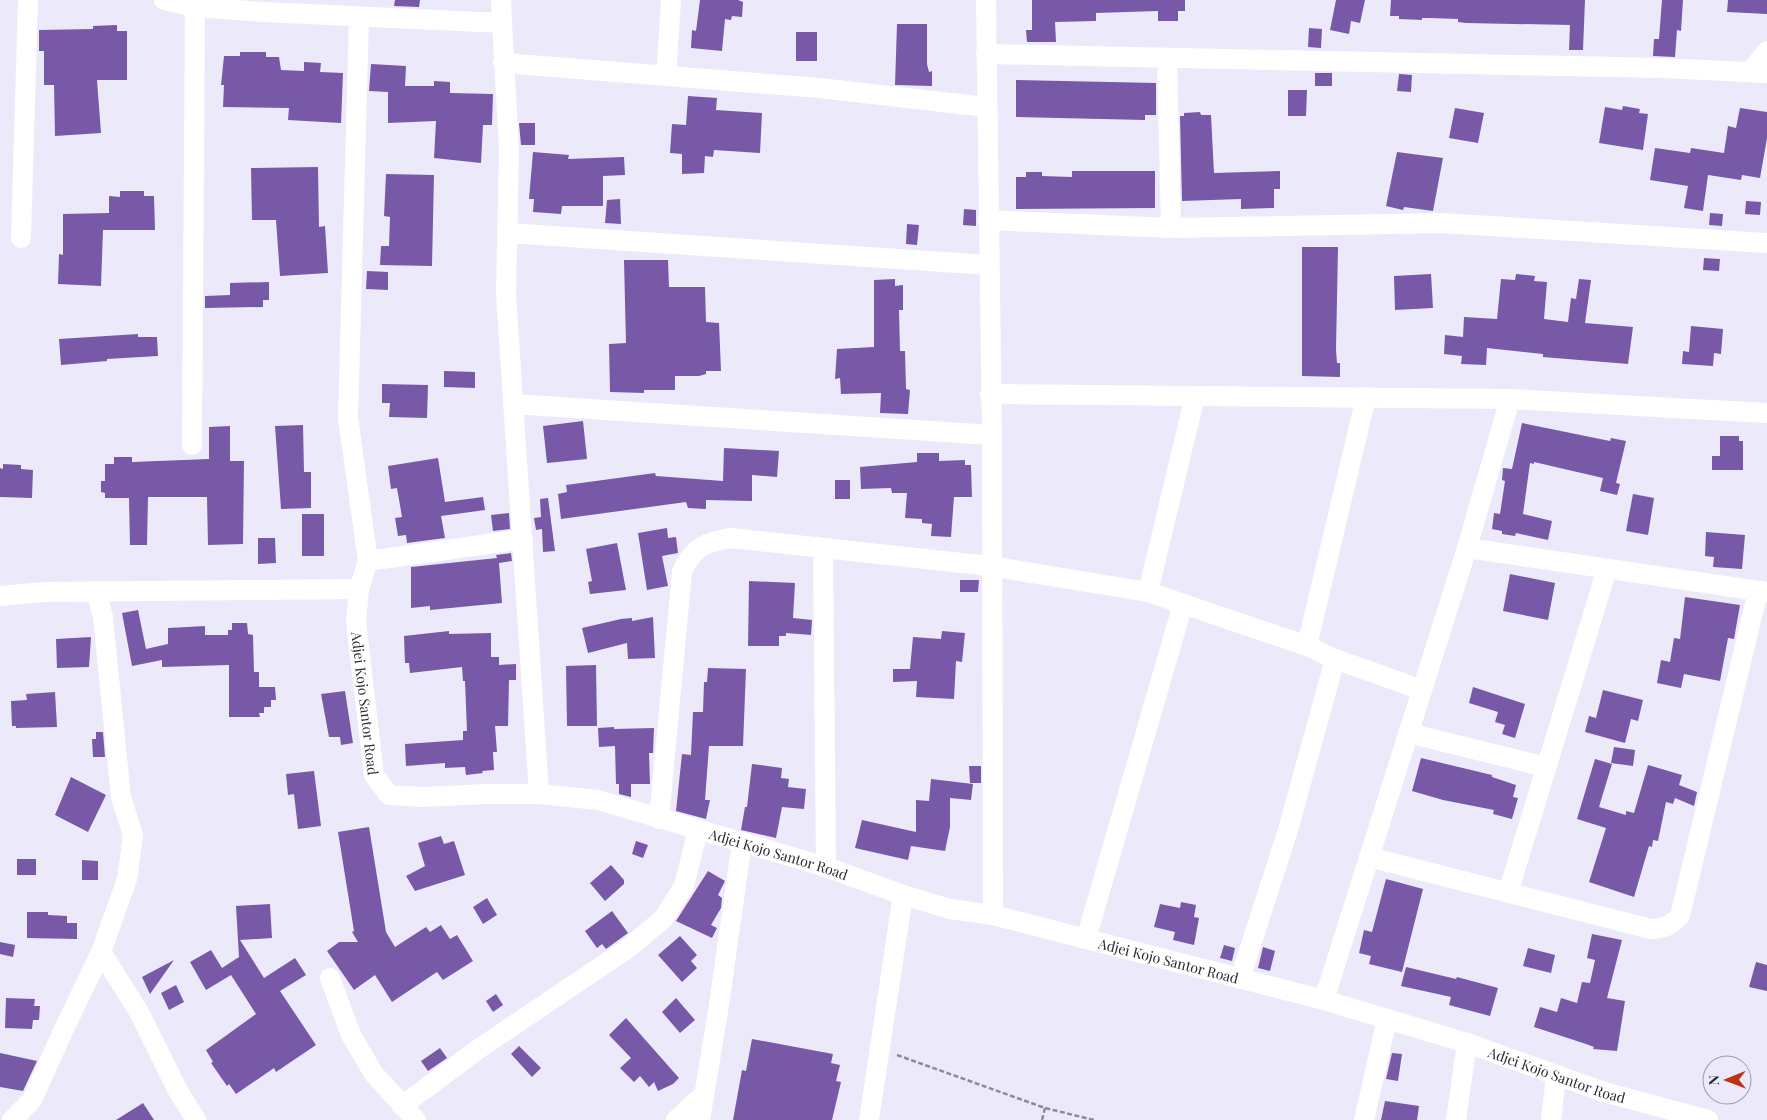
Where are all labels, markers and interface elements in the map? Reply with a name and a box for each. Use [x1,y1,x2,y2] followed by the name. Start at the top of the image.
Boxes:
[348,630,383,776] street label: Adjei Kojo Santor Road
[706,823,851,884] street label: Adjei Kojo Santor Road
[1096,933,1241,987] street label: Adjei Kojo Santor Road
[1485,1042,1628,1107] street label: Adjei Kojo Santor Road
[1702,1055,1752,1105] north arrow
[1704,1075,1723,1085] text: N

